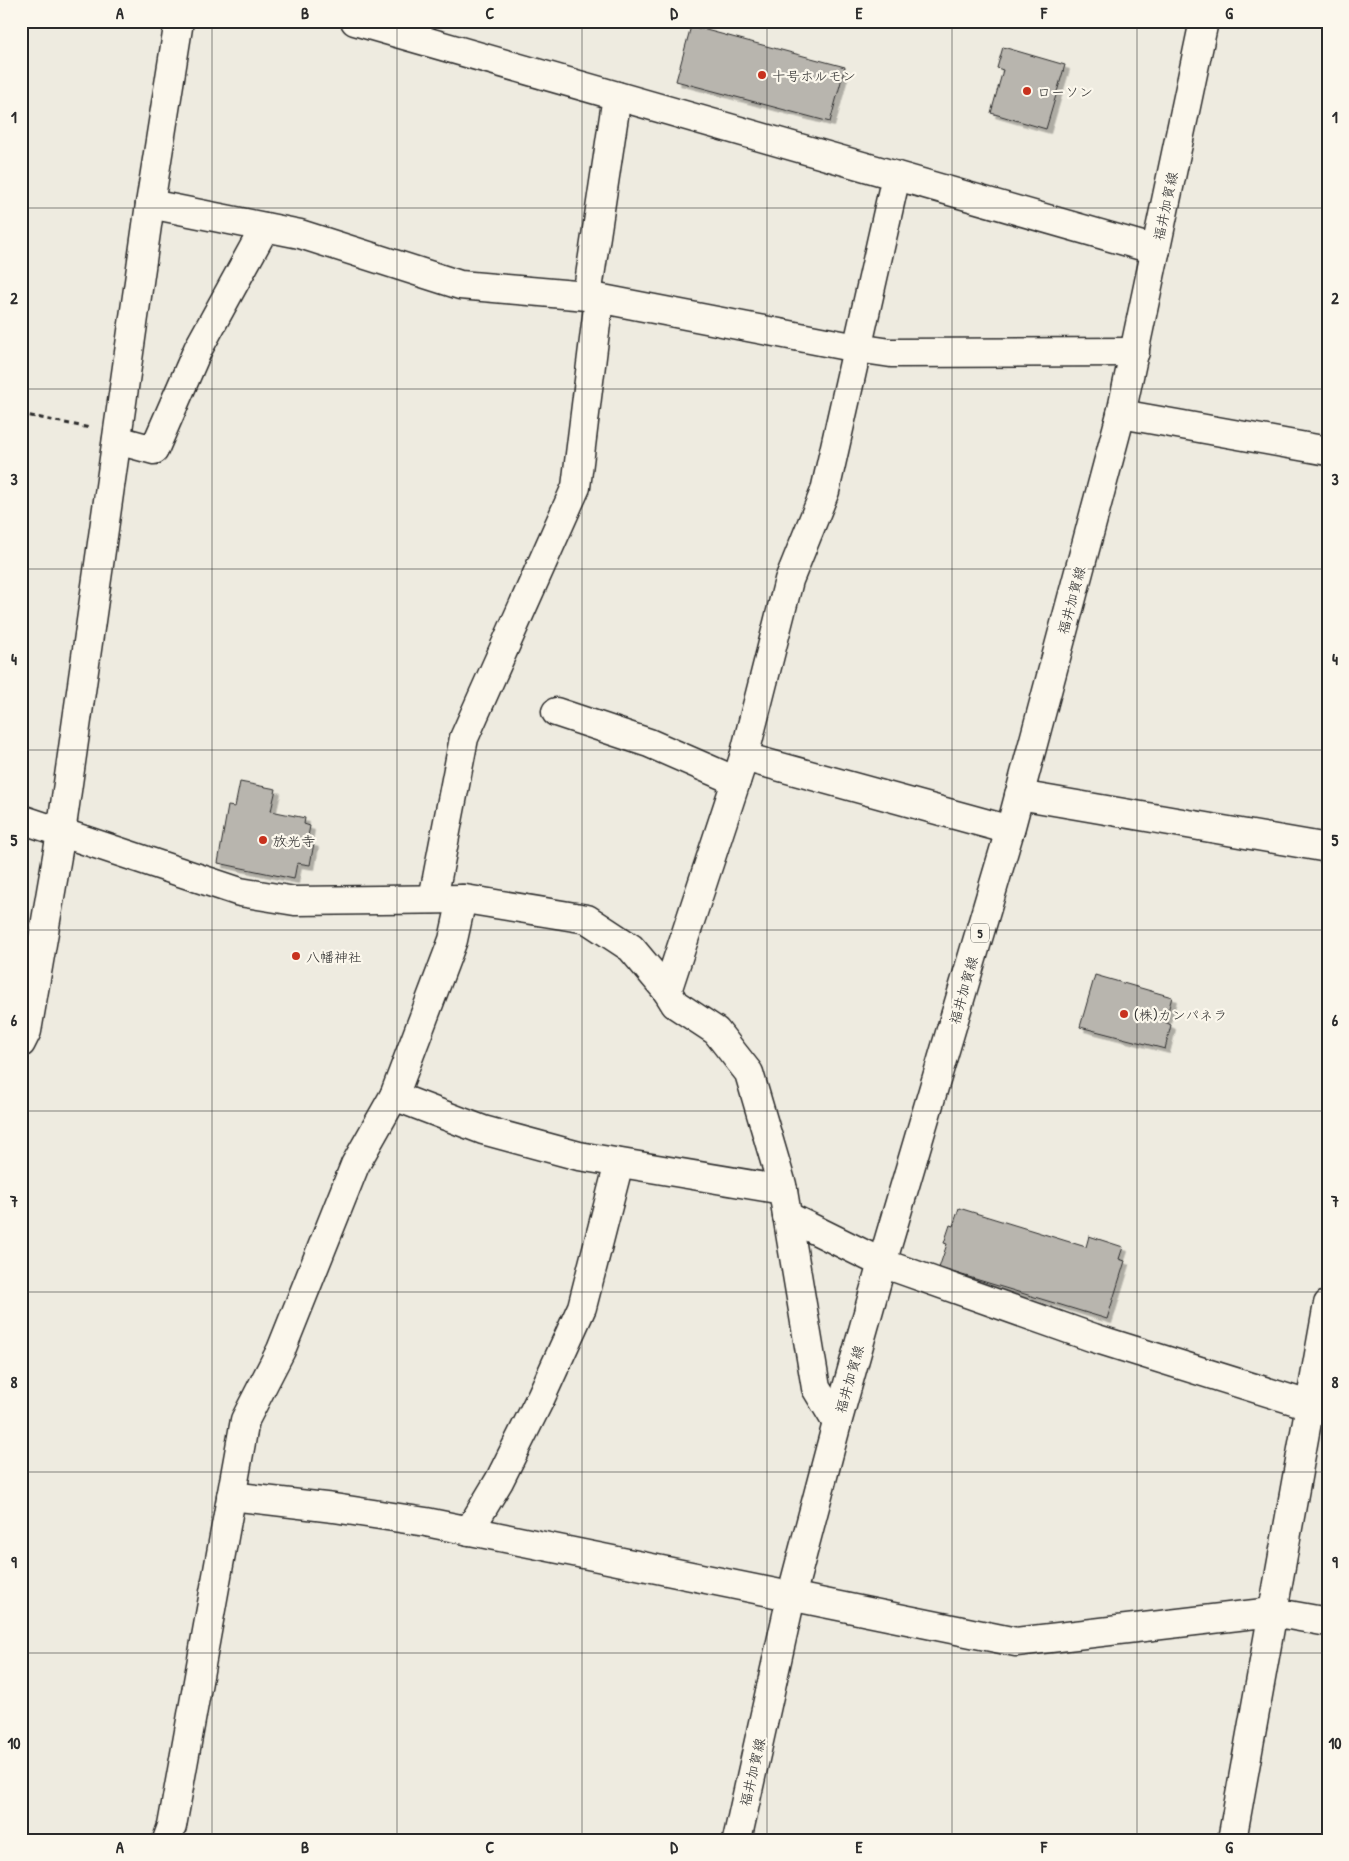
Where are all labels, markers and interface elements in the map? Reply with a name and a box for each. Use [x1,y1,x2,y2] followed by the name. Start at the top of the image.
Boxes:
[116,2,124,24] text: A
[301,2,309,24] text: B
[486,2,495,24] text: C
[670,2,678,24] text: D
[855,2,863,24] text: E
[1040,2,1048,24] text: F
[1225,2,1233,24] text: G
[772,66,856,85] place label: 十号ホルモン
[756,69,768,81] marker: 十号ホルモン
[1037,82,1093,101] place label: ローソン
[1021,85,1033,97] marker: ローソン
[11,106,17,128] text: 1
[1332,106,1338,128] text: 1
[1148,170,1182,242] street label: 福井加賀線
[10,287,18,309] text: 2
[1331,287,1339,309] text: 2
[10,468,18,490] text: 3
[1331,468,1339,490] text: 3
[1053,564,1089,636] street label: 福井加賀線
[11,648,17,670] text: 4
[1332,648,1338,670] text: 4
[11,829,18,851] text: 5
[1332,829,1339,851] text: 5
[273,831,315,850] place label: 放光寺
[257,834,269,846] marker: 放光寺
[971,924,989,942] road number: 5
[306,947,362,966] place label: 八幡神社
[290,950,302,962] marker: 八幡神社
[944,954,982,1026] street label: 福井加賀線
[1134,1005,1227,1024] place label: (株)カンパネラ
[1118,1008,1130,1020] marker: (株)カンパネラ
[11,1009,18,1031] text: 6
[1332,1009,1339,1031] text: 6
[9,1190,18,1212] text: 7
[1330,1190,1339,1212] text: 7
[830,1343,868,1415] street label: 福井加賀線
[11,1371,18,1393] text: 8
[1332,1371,1339,1393] text: 8
[11,1551,17,1573] text: 9
[1332,1551,1338,1573] text: 9
[8,1732,20,1754] text: 10
[1329,1732,1341,1754] text: 10
[735,1736,769,1808] street label: 福井加賀線
[116,1836,124,1858] text: A
[301,1836,309,1858] text: B
[486,1836,495,1858] text: C
[670,1836,678,1858] text: D
[855,1836,863,1858] text: E
[1040,1836,1048,1858] text: F
[1225,1836,1233,1858] text: G

